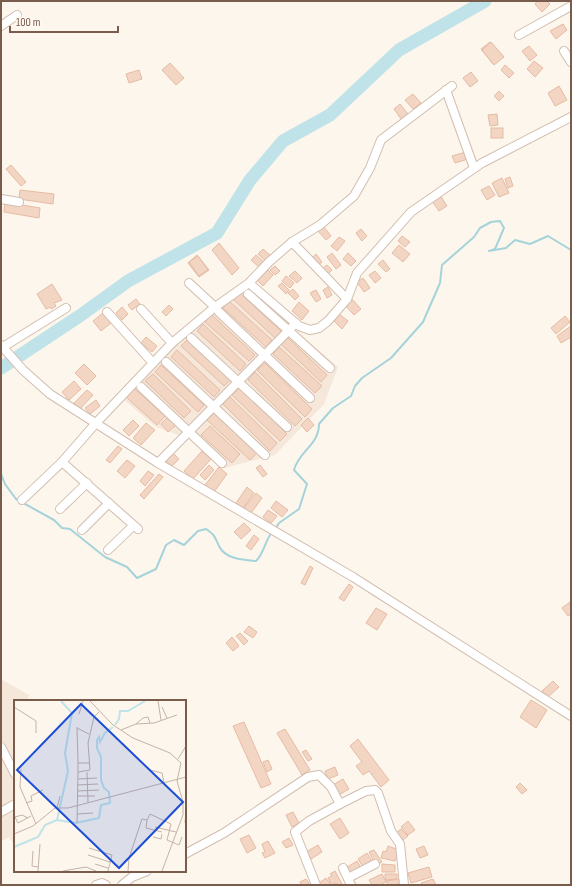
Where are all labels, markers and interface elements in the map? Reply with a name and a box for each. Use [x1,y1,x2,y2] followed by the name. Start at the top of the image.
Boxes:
[10,8,118,34] scale bar
[16,15,41,30] text: 100 m
[14,700,186,872] inset map

